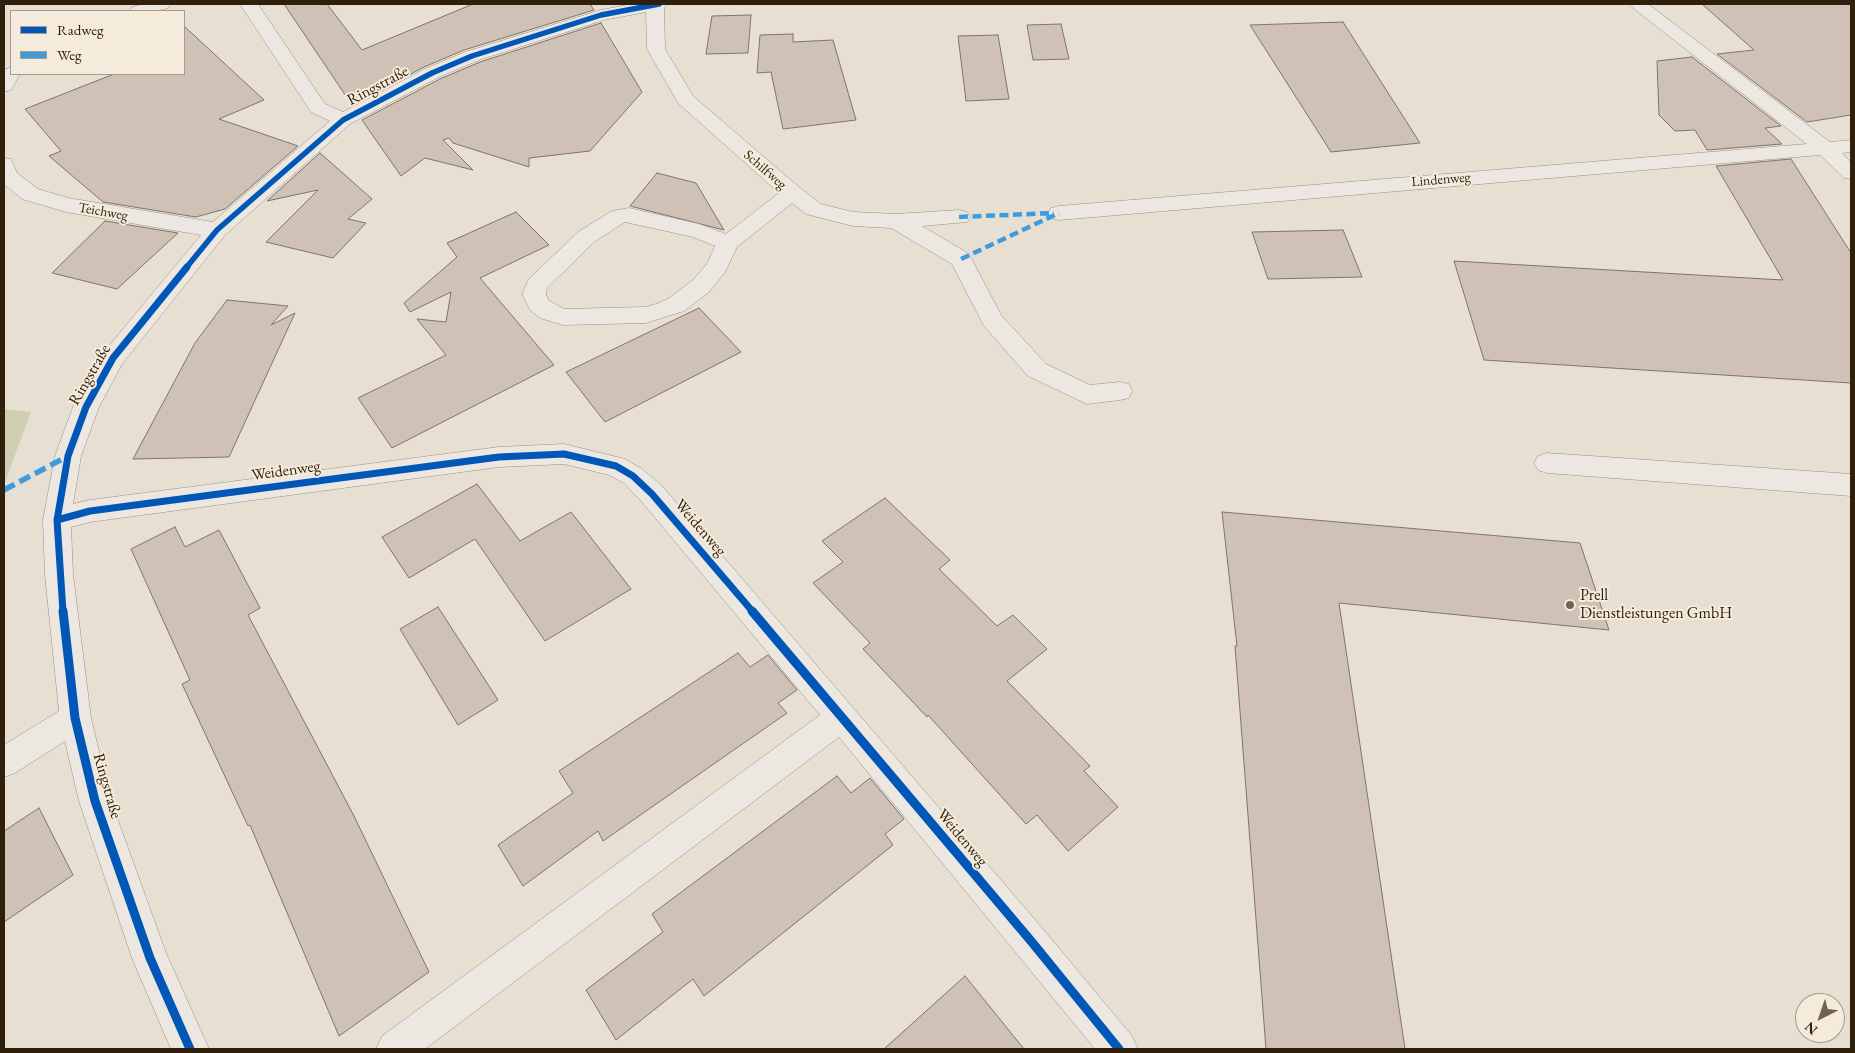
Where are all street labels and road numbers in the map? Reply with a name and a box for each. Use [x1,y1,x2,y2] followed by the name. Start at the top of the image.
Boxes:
[344,62,412,110] street label: Ringstraße
[740,147,790,193] street label: Schilfweg
[1411,169,1471,191] street label: Lindenweg
[77,199,129,225] street label: Teichweg
[65,341,115,409] street label: Ringstraße
[250,457,322,485] street label: Weidenweg
[670,496,730,560] street label: Weidenweg
[89,751,125,821] street label: Ringstraße
[932,805,992,871] street label: Weidenweg

